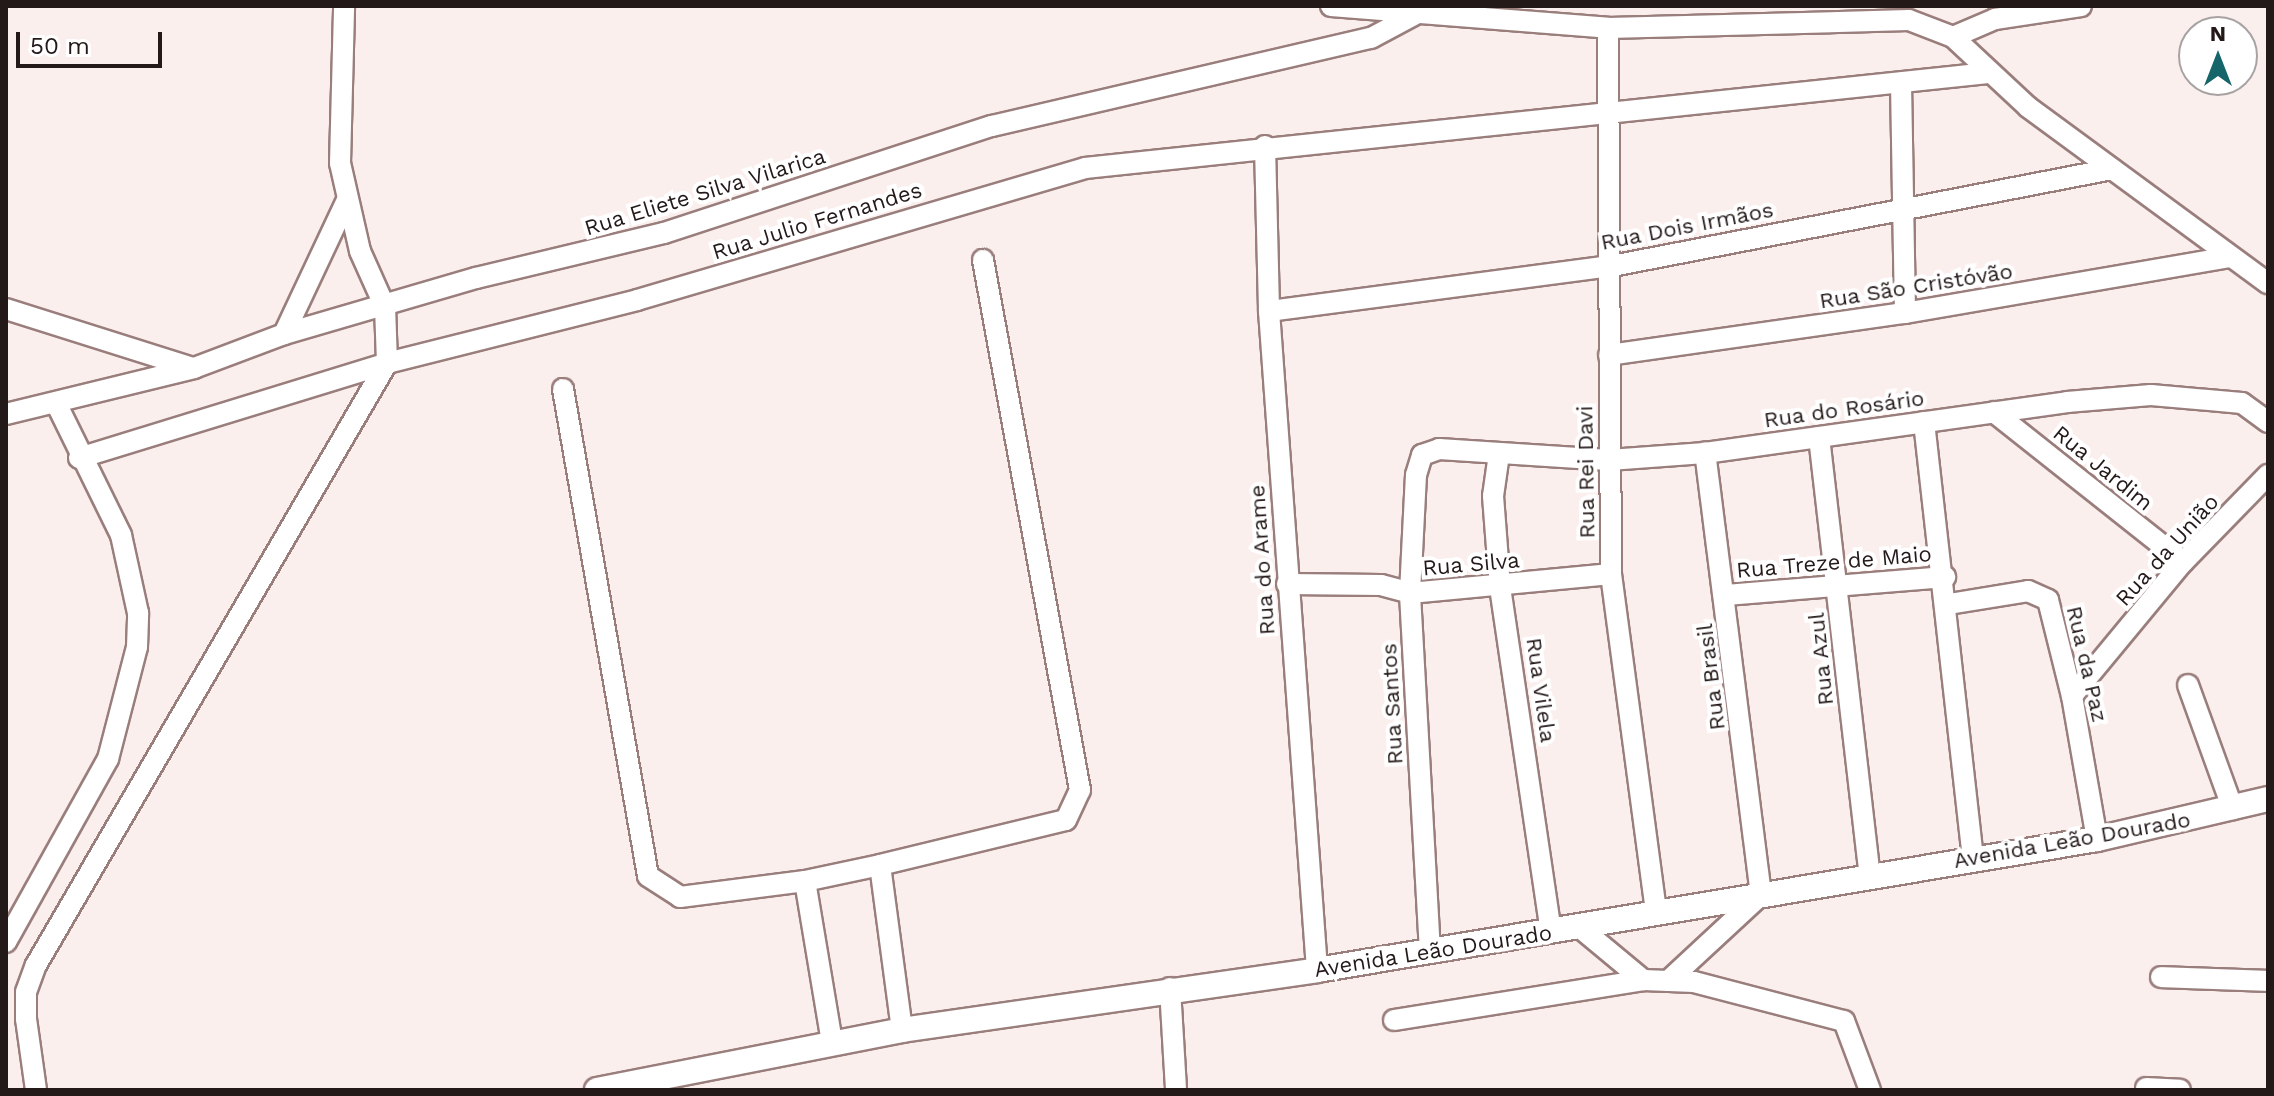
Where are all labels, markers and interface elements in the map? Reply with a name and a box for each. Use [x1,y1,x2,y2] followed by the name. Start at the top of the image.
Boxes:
[20,16,166,66] scale bar
[2178,16,2258,96] north arrow
[2210,21,2226,46] text: N
[30,32,90,60] text: 50 m
[580,142,830,242] street label: Rua Eliete Silva Vilarica
[709,176,925,266] street label: Rua Julio Fernandes
[1598,196,1776,256] street label: Rua Dois Irmãos
[1817,258,2015,314] street label: Rua São Cristóvão
[1762,385,1926,433] street label: Rua do Rosário
[1572,405,1600,539] street label: Rua Rei Davi
[2047,419,2159,517] street label: Rua Jardim
[1244,483,1280,637] street label: Rua do Arame
[2110,488,2224,612] street label: Rua da União
[1735,540,1933,584] street label: Rua Treze de Maio
[1421,547,1521,581] street label: Rua Silva
[2061,603,2113,725] street label: Rua da Paz
[1803,611,1839,707] street label: Rua Azul
[1691,622,1731,732] street label: Rua Brasil
[1521,635,1561,745] street label: Rua Vilela
[1376,643,1408,765] street label: Rua Santos
[1951,806,2193,874] street label: Avenida Leão Dourado
[1312,919,1554,983] street label: Avenida Leão Dourado

